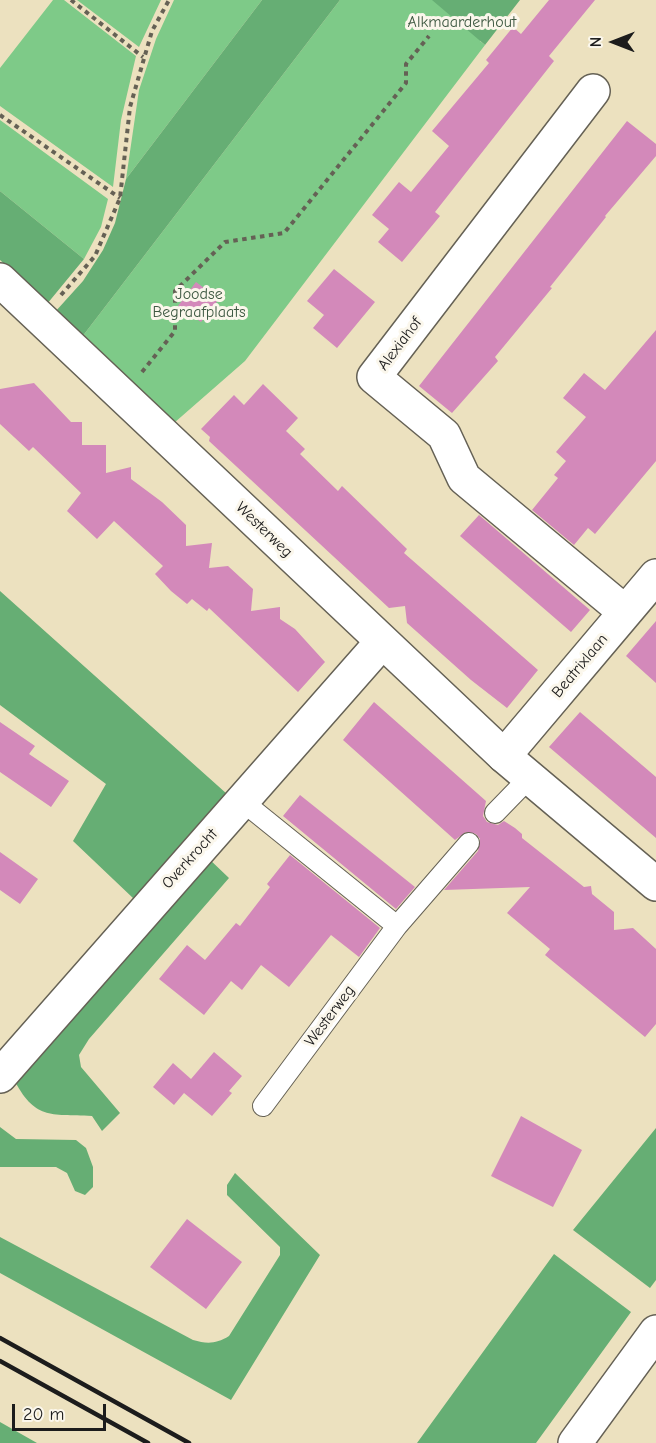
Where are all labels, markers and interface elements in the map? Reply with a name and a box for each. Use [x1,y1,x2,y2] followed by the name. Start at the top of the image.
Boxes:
[408,12,516,32] park label: Alkmaarderhout
[584,12,644,72] north arrow
[587,37,605,47] text: N
[152,284,246,322] park label: Joodse Begraafplaats
[374,314,426,374] street label: Alexiahof
[232,498,296,562] street label: Westerweg
[548,630,612,702] street label: Beatrixlaan
[158,825,222,893] street label: Overkrocht
[301,982,359,1050] street label: Westerweg
[15,1392,110,1430] scale bar
[23,1404,64,1425] text: 20 m

